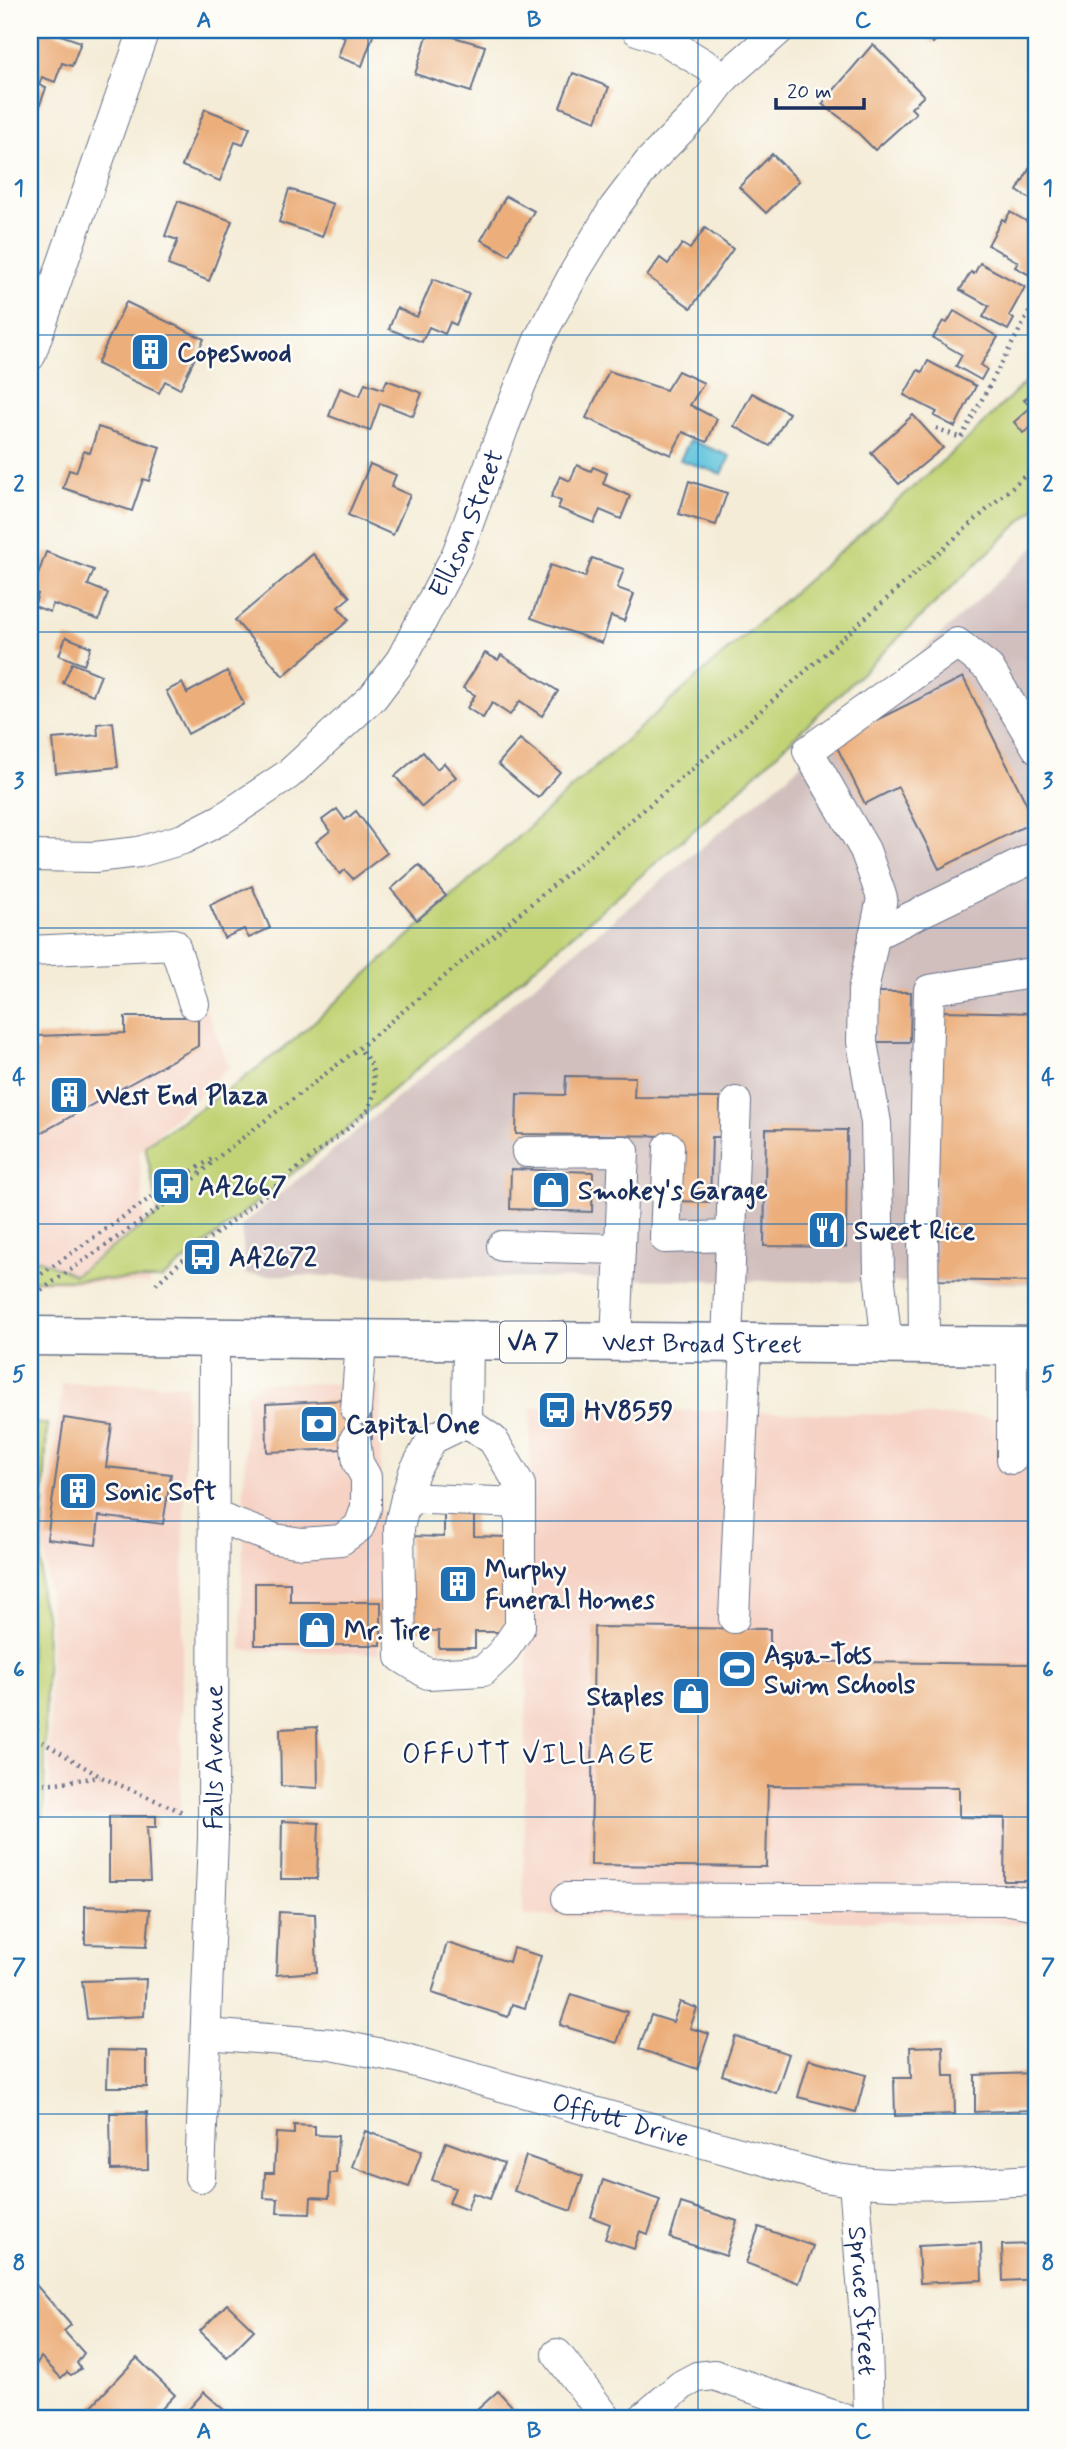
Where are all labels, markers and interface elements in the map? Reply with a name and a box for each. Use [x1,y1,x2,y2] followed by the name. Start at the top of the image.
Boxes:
[196,6,212,36] text: A
[527,6,542,36] text: B
[855,6,872,36] text: C
[776,66,864,110] scale bar
[787,78,832,106] text: 20 m
[14,174,24,204] text: 1
[1043,174,1053,204] text: 1
[129,331,171,373] building icon: Copeswood
[177,337,291,371] place label: Copeswood
[422,445,513,604] street label: Ellison Street
[13,470,25,500] text: 2
[1042,470,1054,500] text: 2
[14,767,25,797] text: 3
[1043,767,1054,797] text: 3
[12,1063,26,1093] text: 4
[1041,1063,1055,1093] text: 4
[48,1074,90,1116] building icon: West End Plaza
[95,1080,268,1114] place label: West End Plaza
[150,1165,192,1207] bus stop icon: AA2667
[530,1169,572,1211] shop icon: Smokey's Garage
[198,1171,287,1205] place label: AA2667
[578,1175,768,1210] place label: Smokey's Garage
[806,1209,848,1251] restaurant icon: Sweet Rice
[854,1215,975,1249] place label: Sweet Rice
[181,1236,223,1278] bus stop icon: AA2672
[229,1242,317,1276] place label: AA2672
[500,1322,566,1362] road number: VA 7
[602,1327,802,1363] street label: West Broad Street
[12,1360,26,1390] text: 5
[1041,1360,1055,1390] text: 5
[536,1389,578,1431] bus stop icon: HV8559
[584,1395,674,1429] place label: HV8559
[298,1403,340,1445] bank icon: Capital One
[346,1409,480,1443] place label: Capital One
[57,1470,99,1512] building icon: Sonic Soft
[105,1476,217,1510] place label: Sonic Soft
[485,1554,655,1618] place label: Murphy Funeral Homes
[437,1563,479,1605] building icon: Murphy Funeral Homes
[296,1609,338,1651] shop icon: Mr. Tire
[344,1615,430,1649] place label: Mr. Tire
[764,1639,916,1703] place label: Aqua-Tots Swim Schools
[716,1648,758,1690] sports icon: Aqua-Tots Swim Schools
[13,1656,25,1686] text: 6
[1042,1656,1054,1686] text: 6
[670,1675,712,1717] shop icon: Staples
[587,1681,664,1715] place label: Staples
[198,1684,232,1830] street label: Falls Avenue
[402,1737,656,1774] district label: OFFUTT VILLAGE
[12,1953,26,1983] text: 7
[1041,1953,1055,1983] text: 7
[548,2086,692,2157] street label: Offutt Drive
[839,2225,883,2376] street label: Spruce Street
[13,2249,25,2279] text: 8
[1042,2249,1054,2279] text: 8
[196,2417,212,2447] text: A
[527,2417,542,2447] text: B
[855,2417,872,2447] text: C

